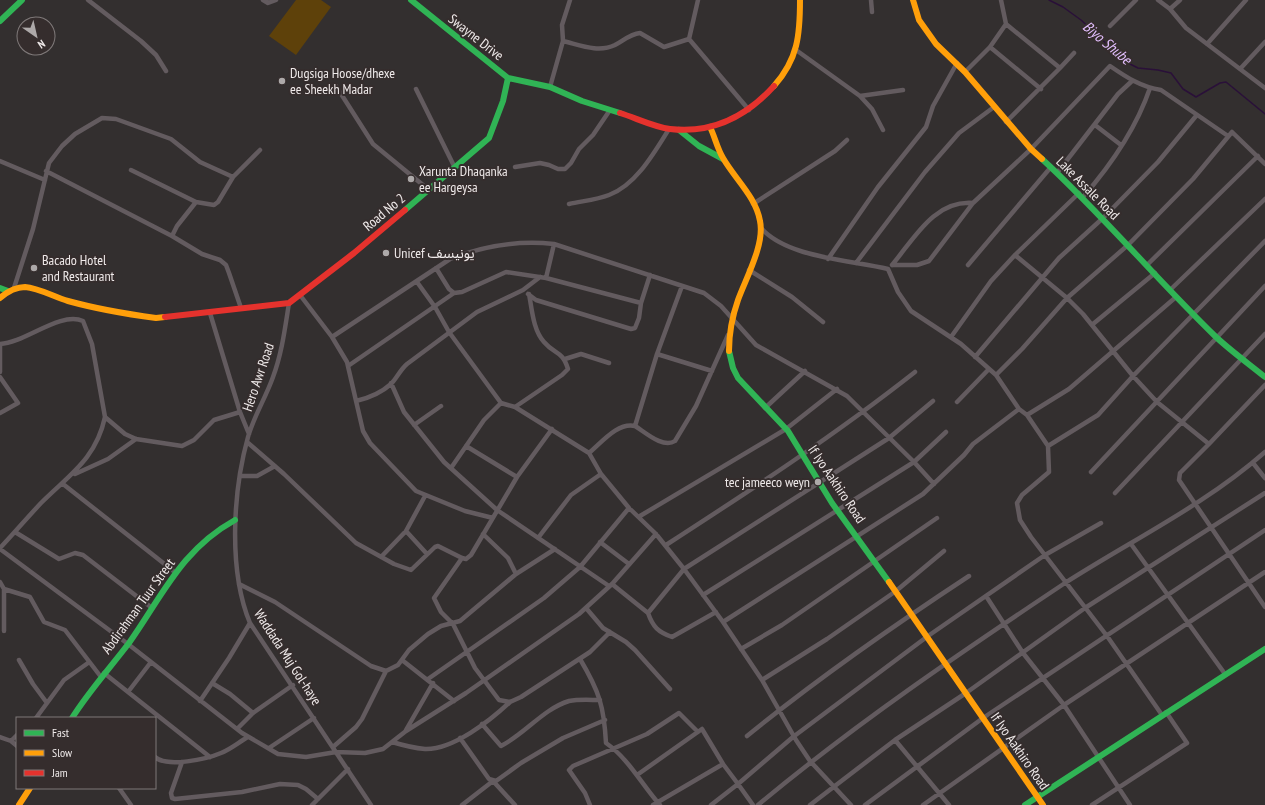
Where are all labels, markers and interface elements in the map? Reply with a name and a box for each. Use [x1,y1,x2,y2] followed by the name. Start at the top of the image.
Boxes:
[445,10,507,64] street label: Swayne Drive
[16,16,56,56] north arrow
[1079,17,1136,69] water label: Biyo Shube
[35,37,48,52] text: N
[290,64,395,98] place label: Dugsiga Hoose/dhexe ee Sheekh Madar
[277,76,287,86] marker: Dugsiga Hoose/dhexe ee Sheekh Madar
[1052,152,1124,224] street label: Lake Assale Road
[419,162,508,196] place label: Xarunta Dhaqanka ee Hargeysa
[406,174,416,184] marker: Xarunta Dhaqanka ee Hargeysa
[359,189,409,235] street label: Road No 2
[394,244,475,262] place label: Unicef يونيسف
[381,248,391,258] marker: Unicef يونيسف
[42,251,115,285] place label: Bacado Hotel and Restaurant
[29,263,39,273] marker: Bacado Hotel and Restaurant
[238,340,278,414] street label: Hero Awr Road
[804,441,870,527] street label: If Iyo Aakhiro Road
[725,473,810,491] place label: tec jameeco weyn
[813,477,823,487] marker: tec jameeco weyn
[97,555,179,657] street label: Abdirahman Tuur Street
[250,606,326,709] street label: Waddada Muj Gol-haye
[987,709,1053,793] street label: If Iyo Aakhiro Road
[16,717,156,789] legend
[52,725,70,740] text: Fast
[52,745,73,760] text: Slow
[51,765,68,780] text: Jam

